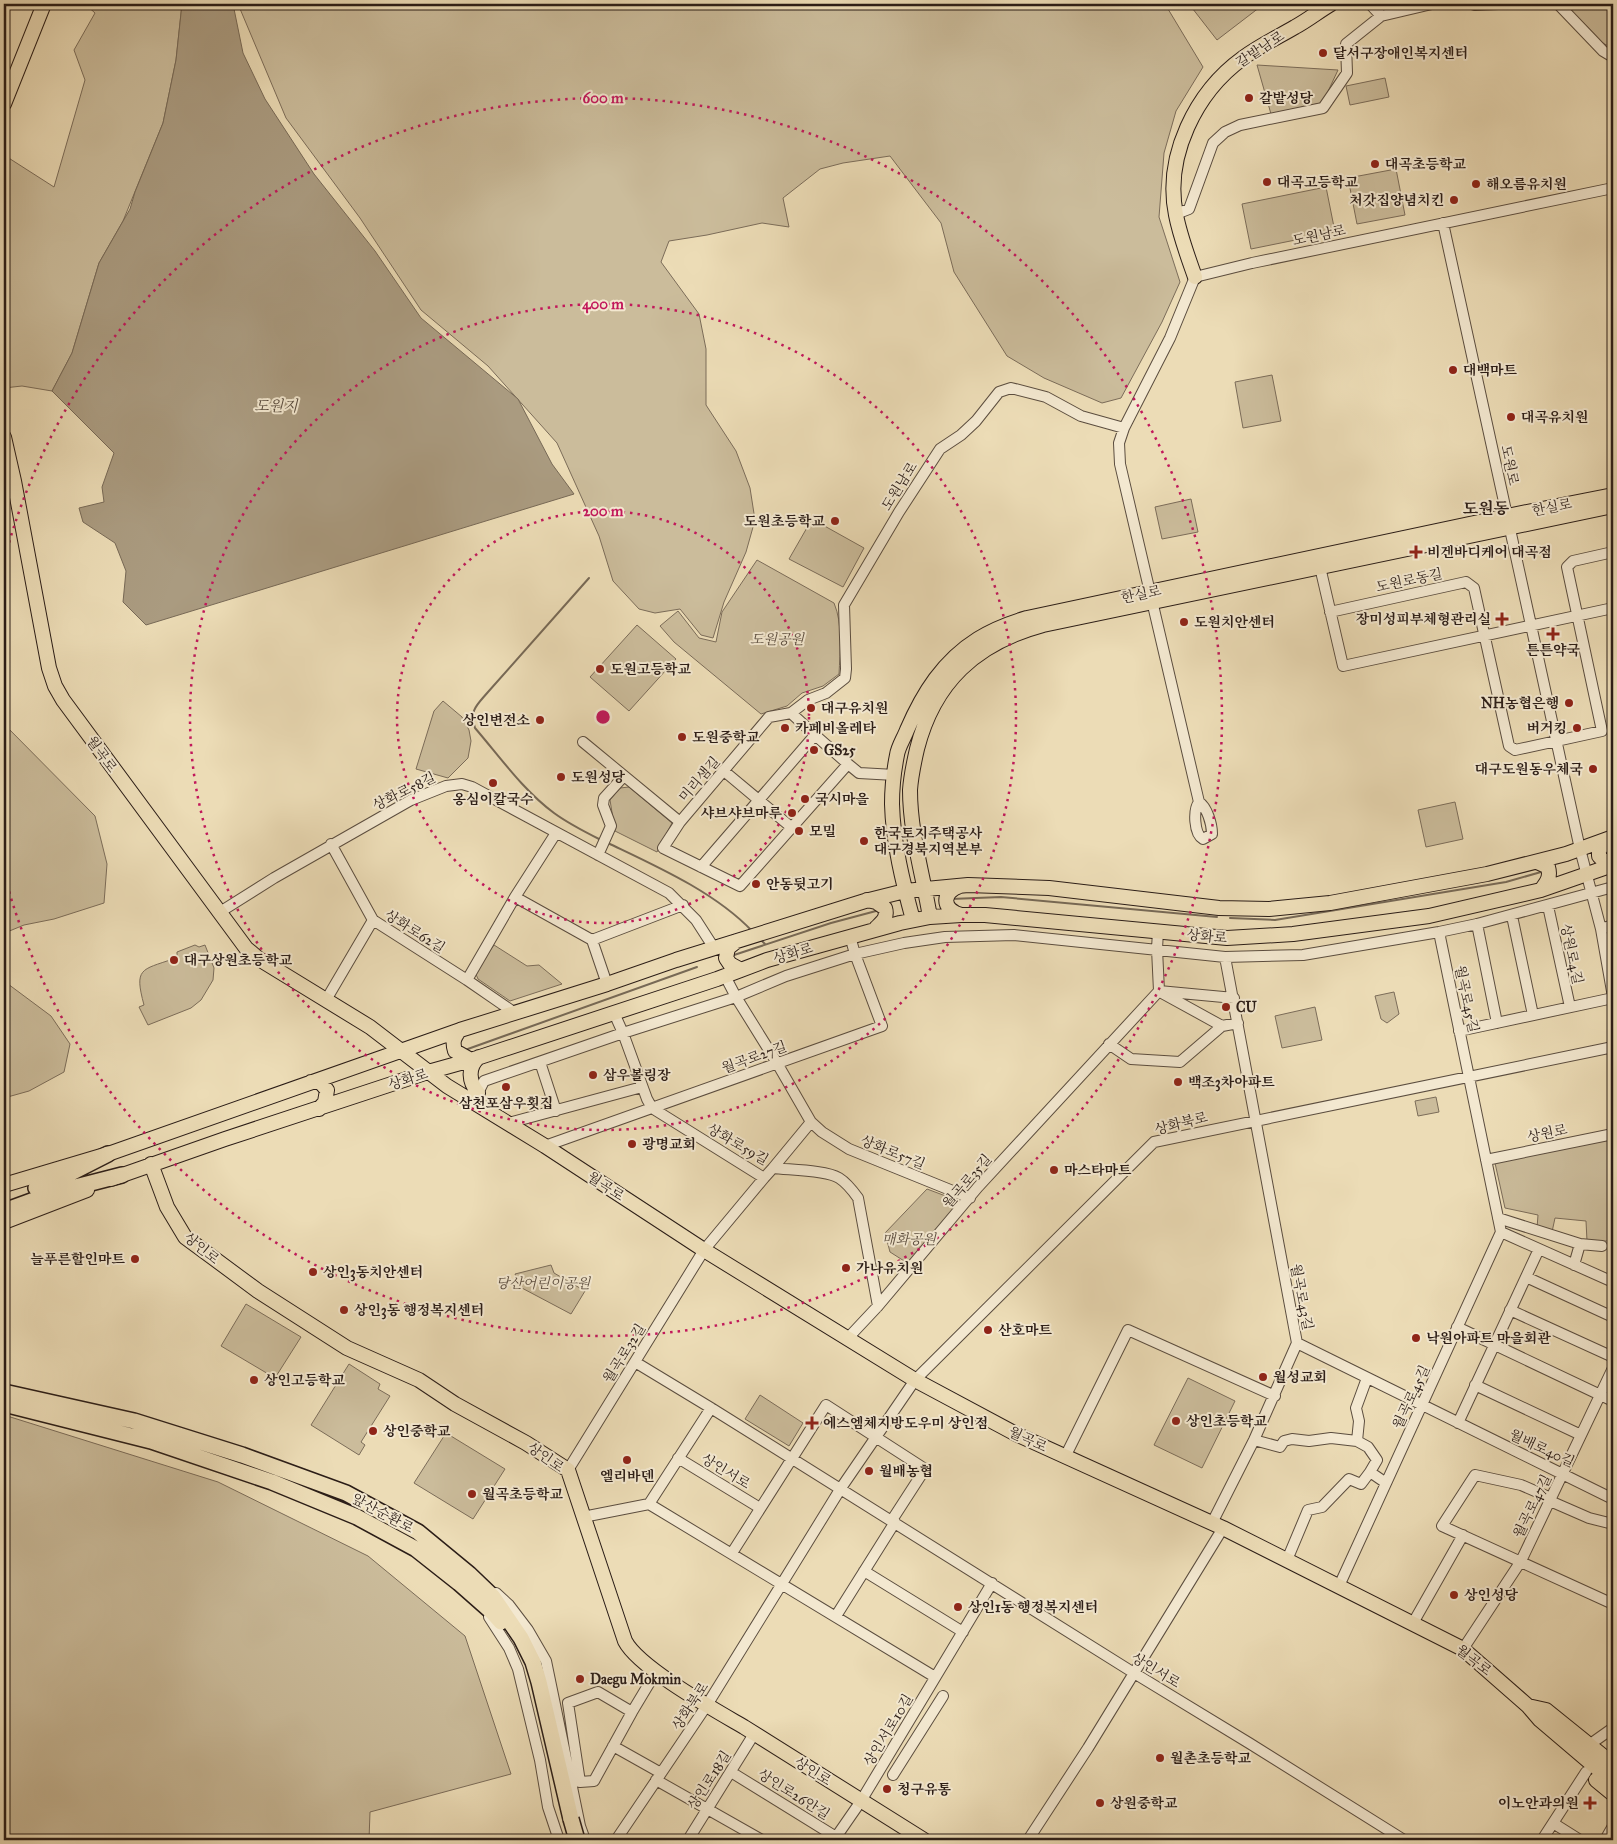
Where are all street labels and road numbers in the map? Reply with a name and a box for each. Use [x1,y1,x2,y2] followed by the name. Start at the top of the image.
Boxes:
[1233,27,1288,71] street label: 갈밭남로
[1291,221,1348,249] street label: 도원남로
[1497,443,1522,487] street label: 도원로
[878,458,921,514] street label: 도원남로
[1531,495,1574,520] street label: 한실로
[1374,565,1444,596] street label: 도원로동길
[1119,582,1163,607] street label: 한실로
[83,733,121,776] street label: 월곡로
[675,753,724,805] street label: 미리샘길
[370,769,439,814] street label: 상화로58길
[381,906,448,957] street label: 상화로62길
[1557,922,1586,986] street label: 상원로4길
[1186,926,1228,947] street label: 상화로
[771,939,815,968] street label: 상화로
[1451,964,1482,1034] street label: 월곡로45길
[719,1038,789,1077] street label: 월곡로27길
[386,1065,431,1094] street label: 상화로
[1153,1109,1210,1138] street label: 상화북로
[704,1120,771,1169] street label: 상화로59길
[1525,1121,1569,1146] street label: 상원로
[858,1132,928,1173] street label: 상화로57길
[939,1151,996,1212] street label: 월곡로35길
[584,1168,628,1205] street label: 월곡로
[181,1229,223,1268] street label: 상인로
[1287,1262,1316,1332] street label: 월곡로43길
[600,1321,649,1386] street label: 월곡로32길
[1389,1363,1434,1432] street label: 월곡로45길
[1006,1423,1050,1456] street label: 월곡로
[1506,1426,1577,1471] street label: 월배로40길
[524,1439,568,1476] street label: 상인로
[698,1450,754,1493] street label: 상인서로
[1510,1472,1555,1541] street label: 월곡로47길
[349,1490,417,1537] street label: 앞산순환로
[1452,1641,1495,1680] street label: 월곡로
[1128,1649,1184,1692] street label: 상인서로
[669,1679,713,1734] street label: 상화북로
[860,1691,917,1769] street label: 상인서로10길
[684,1748,735,1813] street label: 상인로18길
[791,1753,835,1790] street label: 상인로
[755,1766,833,1823] street label: 상인로26안길

